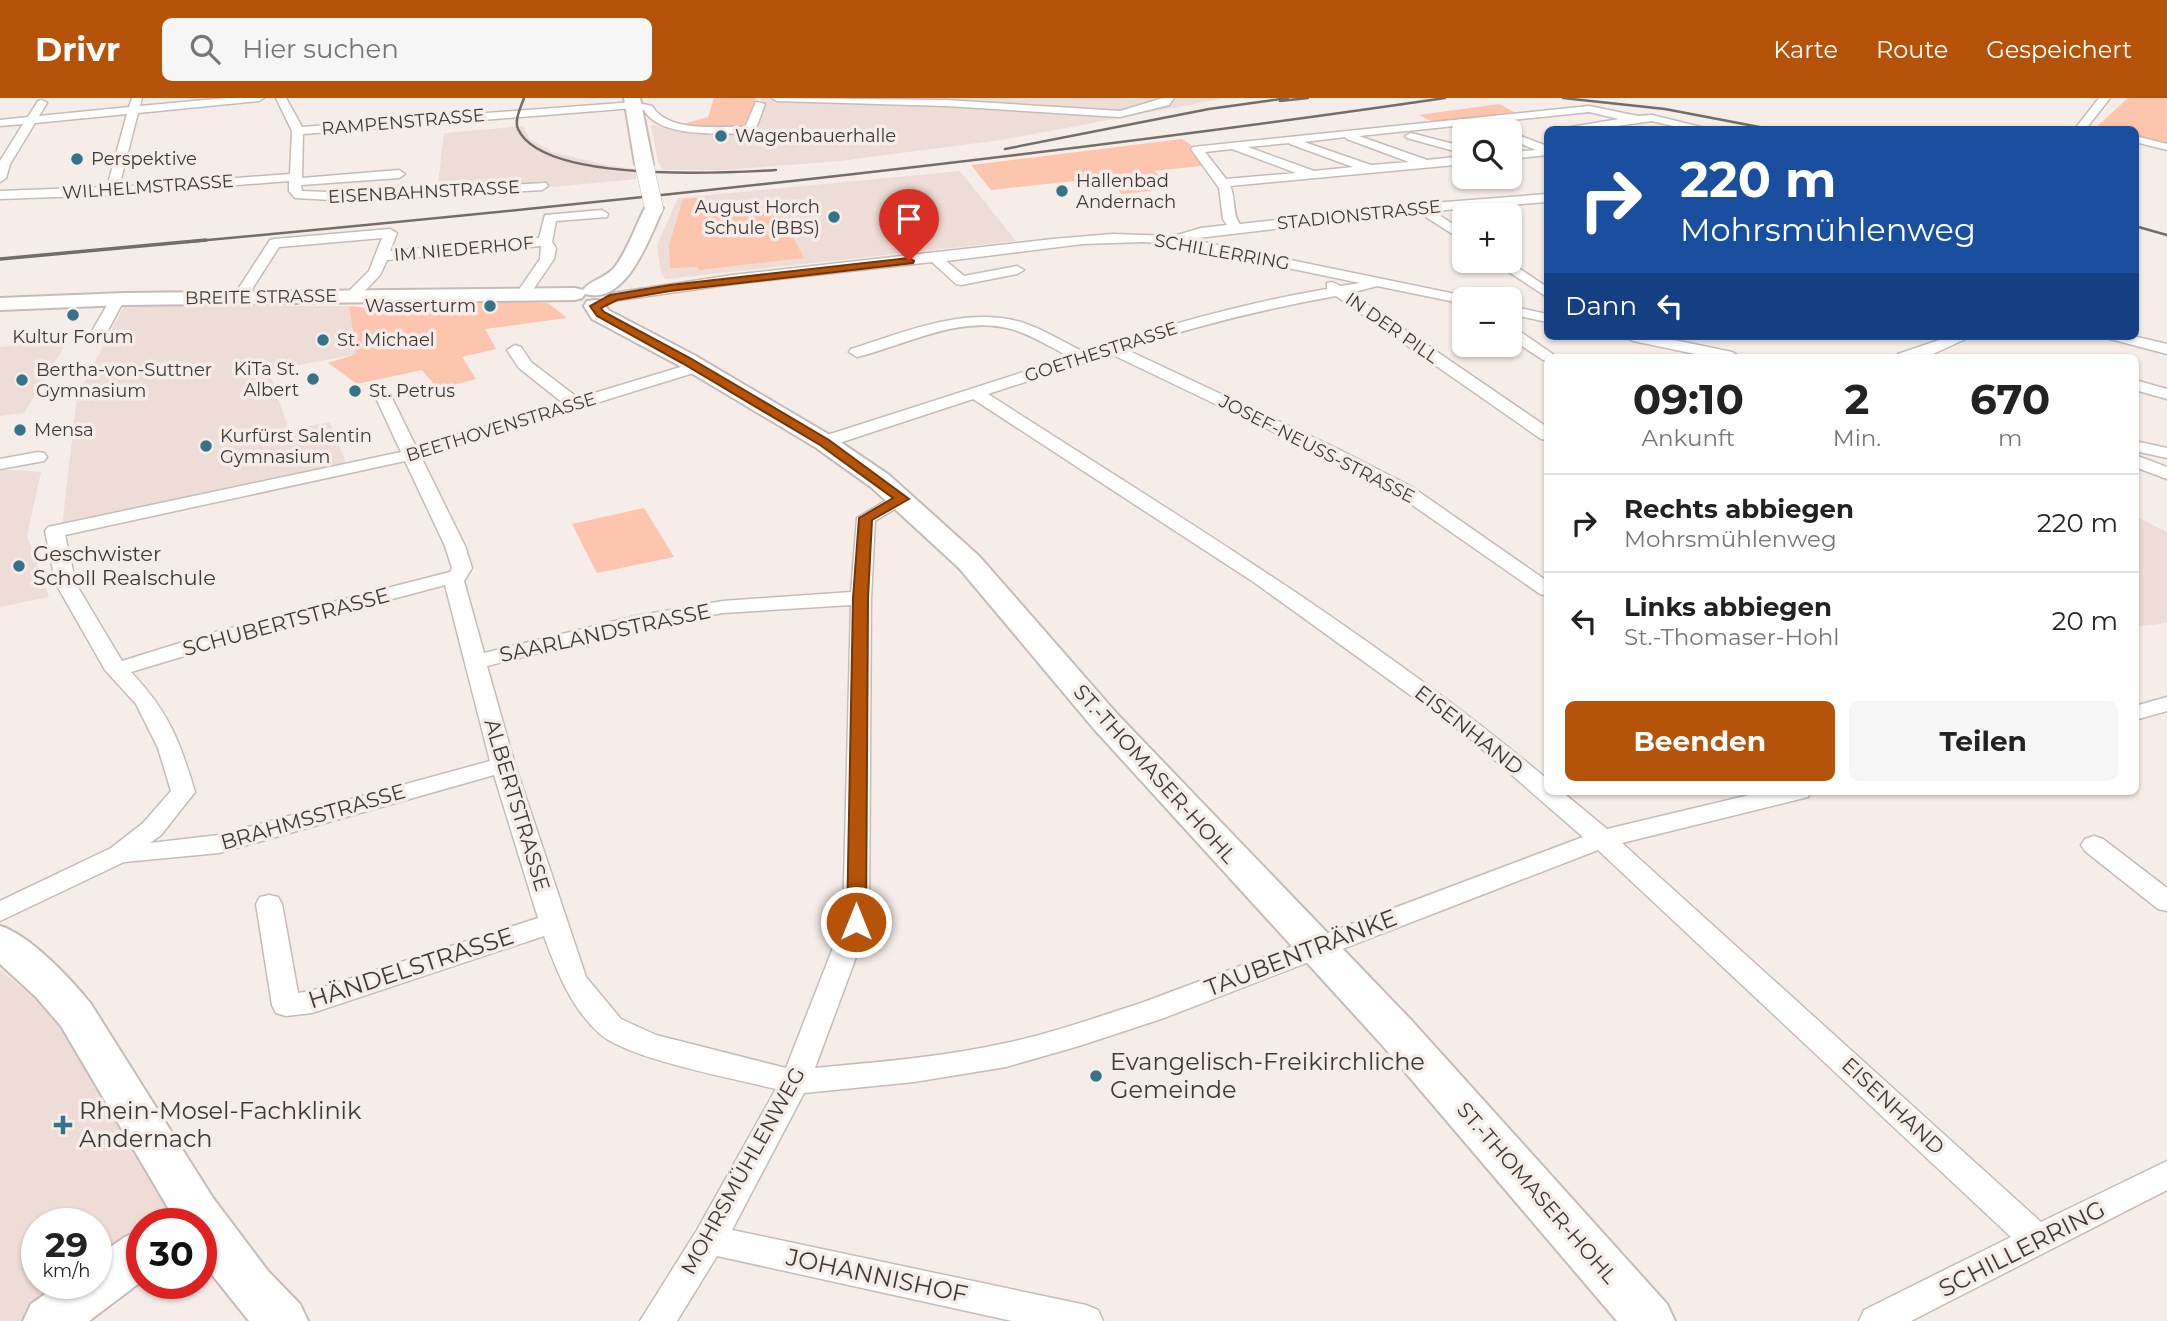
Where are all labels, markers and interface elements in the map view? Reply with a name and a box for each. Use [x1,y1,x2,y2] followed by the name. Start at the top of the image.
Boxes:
[162,18,652,81] search box
[35,29,120,69] text: Drivr
[186,30,224,68] icon: search
[242,33,399,65] text: Hier suchen
[1773,35,1838,64] text: Karte
[1876,35,1948,64] text: Route
[1986,35,2132,64] text: Gespeichert
[320,104,486,140] street label: RAMPENSTRASSE
[1452,119,1522,357] map controls
[1452,119,1522,189] button: search
[735,125,896,147] place label: Wagenbauerhalle
[713,128,729,144] marker: Wagenbauerhalle
[91,148,197,170] place label: Perspektive
[1680,150,1836,209] text: 220 m
[69,151,85,167] marker: Perspektive
[1565,154,1656,245] icon: right
[62,170,234,204] street label: WILHELMSTRASSE
[1076,170,1176,213] place label: Hallenbad Andernach
[327,176,521,208] street label: EISENBAHNSTRASSE
[1054,183,1070,199] marker: Hallenbad Andernach
[879,189,939,261] pin
[1276,195,1442,235] street label: STADIONSTRASSE
[695,196,820,239] place label: August Horch Schule (BBS)
[890,200,928,238] icon: arrive
[1452,203,1522,273] button: +
[826,209,842,225] marker: August Horch Schule (BBS)
[1680,210,1976,249] text: Mohrsmühlenweg
[1153,229,1291,275] street label: SCHILLERRING
[393,232,535,266] street label: IM NIEDERHOF
[185,285,337,309] street label: BREITE STRASSE
[1452,287,1522,357] button: −
[1651,287,1689,325] icon: left
[1341,288,1443,368] street label: IN DER PILL
[1565,290,1637,322] text: Dann
[365,295,476,317] place label: Wasserturm
[482,298,498,314] marker: Wasserturm
[65,307,81,323] marker: Kultur Forum
[1022,317,1180,387] street label: GOETHESTRASSE
[12,326,134,348] place label: Kultur Forum
[337,329,435,351] place label: St. Michael
[315,332,331,348] marker: St. Michael
[234,358,299,401] place label: KiTa St. Albert
[36,359,212,402] place label: Bertha-von-Suttner Gymnasium
[305,371,321,387] marker: KiTa St. Albert
[14,372,30,388] marker: Bertha-von-Suttner Gymnasium
[1633,373,1744,425] text: 09:10
[1845,373,1869,425] text: 2
[1970,373,2050,425] text: 670
[369,380,455,402] place label: St. Petrus
[347,383,363,399] marker: St. Petrus
[403,388,599,466] street label: BEETHOVENSTRASSE
[1215,390,1419,508] street label: JOSEF-NEUSS-STRASSE
[34,419,94,441] place label: Mensa
[12,422,28,438] marker: Mensa
[1641,424,1735,452] text: Ankunft
[1833,424,1881,452] text: Min.
[1998,424,2022,452] text: m
[220,425,372,468] place label: Kurfürst Salentin Gymnasium
[198,438,214,454] marker: Kurfürst Salentin Gymnasium
[1624,493,1854,525] text: Rechts abbiegen
[1565,504,1603,542] icon: right
[2037,507,2118,539] text: 220 m
[1624,525,1837,553] text: Mohrsmühlenweg
[33,541,216,590] place label: Geschwister Scholl Realschule
[11,558,27,574] marker: Geschwister Scholl Realschule
[180,582,392,661] street label: SCHUBERTSTRASSE
[1624,591,1832,623] text: Links abbiegen
[497,598,713,667] street label: SAARLANDSTRASSE
[1565,602,1603,640] icon: left
[2052,605,2118,637] text: 20 m
[1624,623,1839,651] text: St.-Thomaser-Hohl
[1068,679,1243,869] street label: ST.-THOMASER-HOHL
[1410,679,1529,780] street label: EISENHAND
[1565,701,1835,781] button: Beenden
[1849,701,2118,781] button: Teilen
[479,716,556,894] street label: ALBERTSTRASSE
[218,778,408,855] street label: BRAHMSSTRASSE
[819,885,893,959] position arrow
[1201,903,1401,1003] street label: TAUBENTRÄNKE
[304,921,517,1014] street label: HÄNDELSTRASSE
[1110,1047,1425,1104] place label: Evangelisch-Freikirchliche Gemeinde
[1837,1052,1950,1159] street label: EISENHAND
[675,1063,810,1279] street label: MOHRSMÜHLENWEG
[1088,1068,1104,1084] marker: Evangelisch-Freikirchliche Gemeinde
[79,1096,362,1153] place label: Rhein-Mosel-Fachklinik Andernach
[1452,1097,1623,1289] street label: ST.-THOMASER-HOHL
[53,1115,73,1135] marker: Rhein-Mosel-Fachklinik Andernach
[1934,1194,2110,1303] street label: SCHILLERRING
[126,1208,217,1299] speed limit sign: 30
[45,1223,88,1266] text: 29
[783,1242,970,1309] street label: JOHANNISHOF
[42,1260,91,1282] text: km/h

